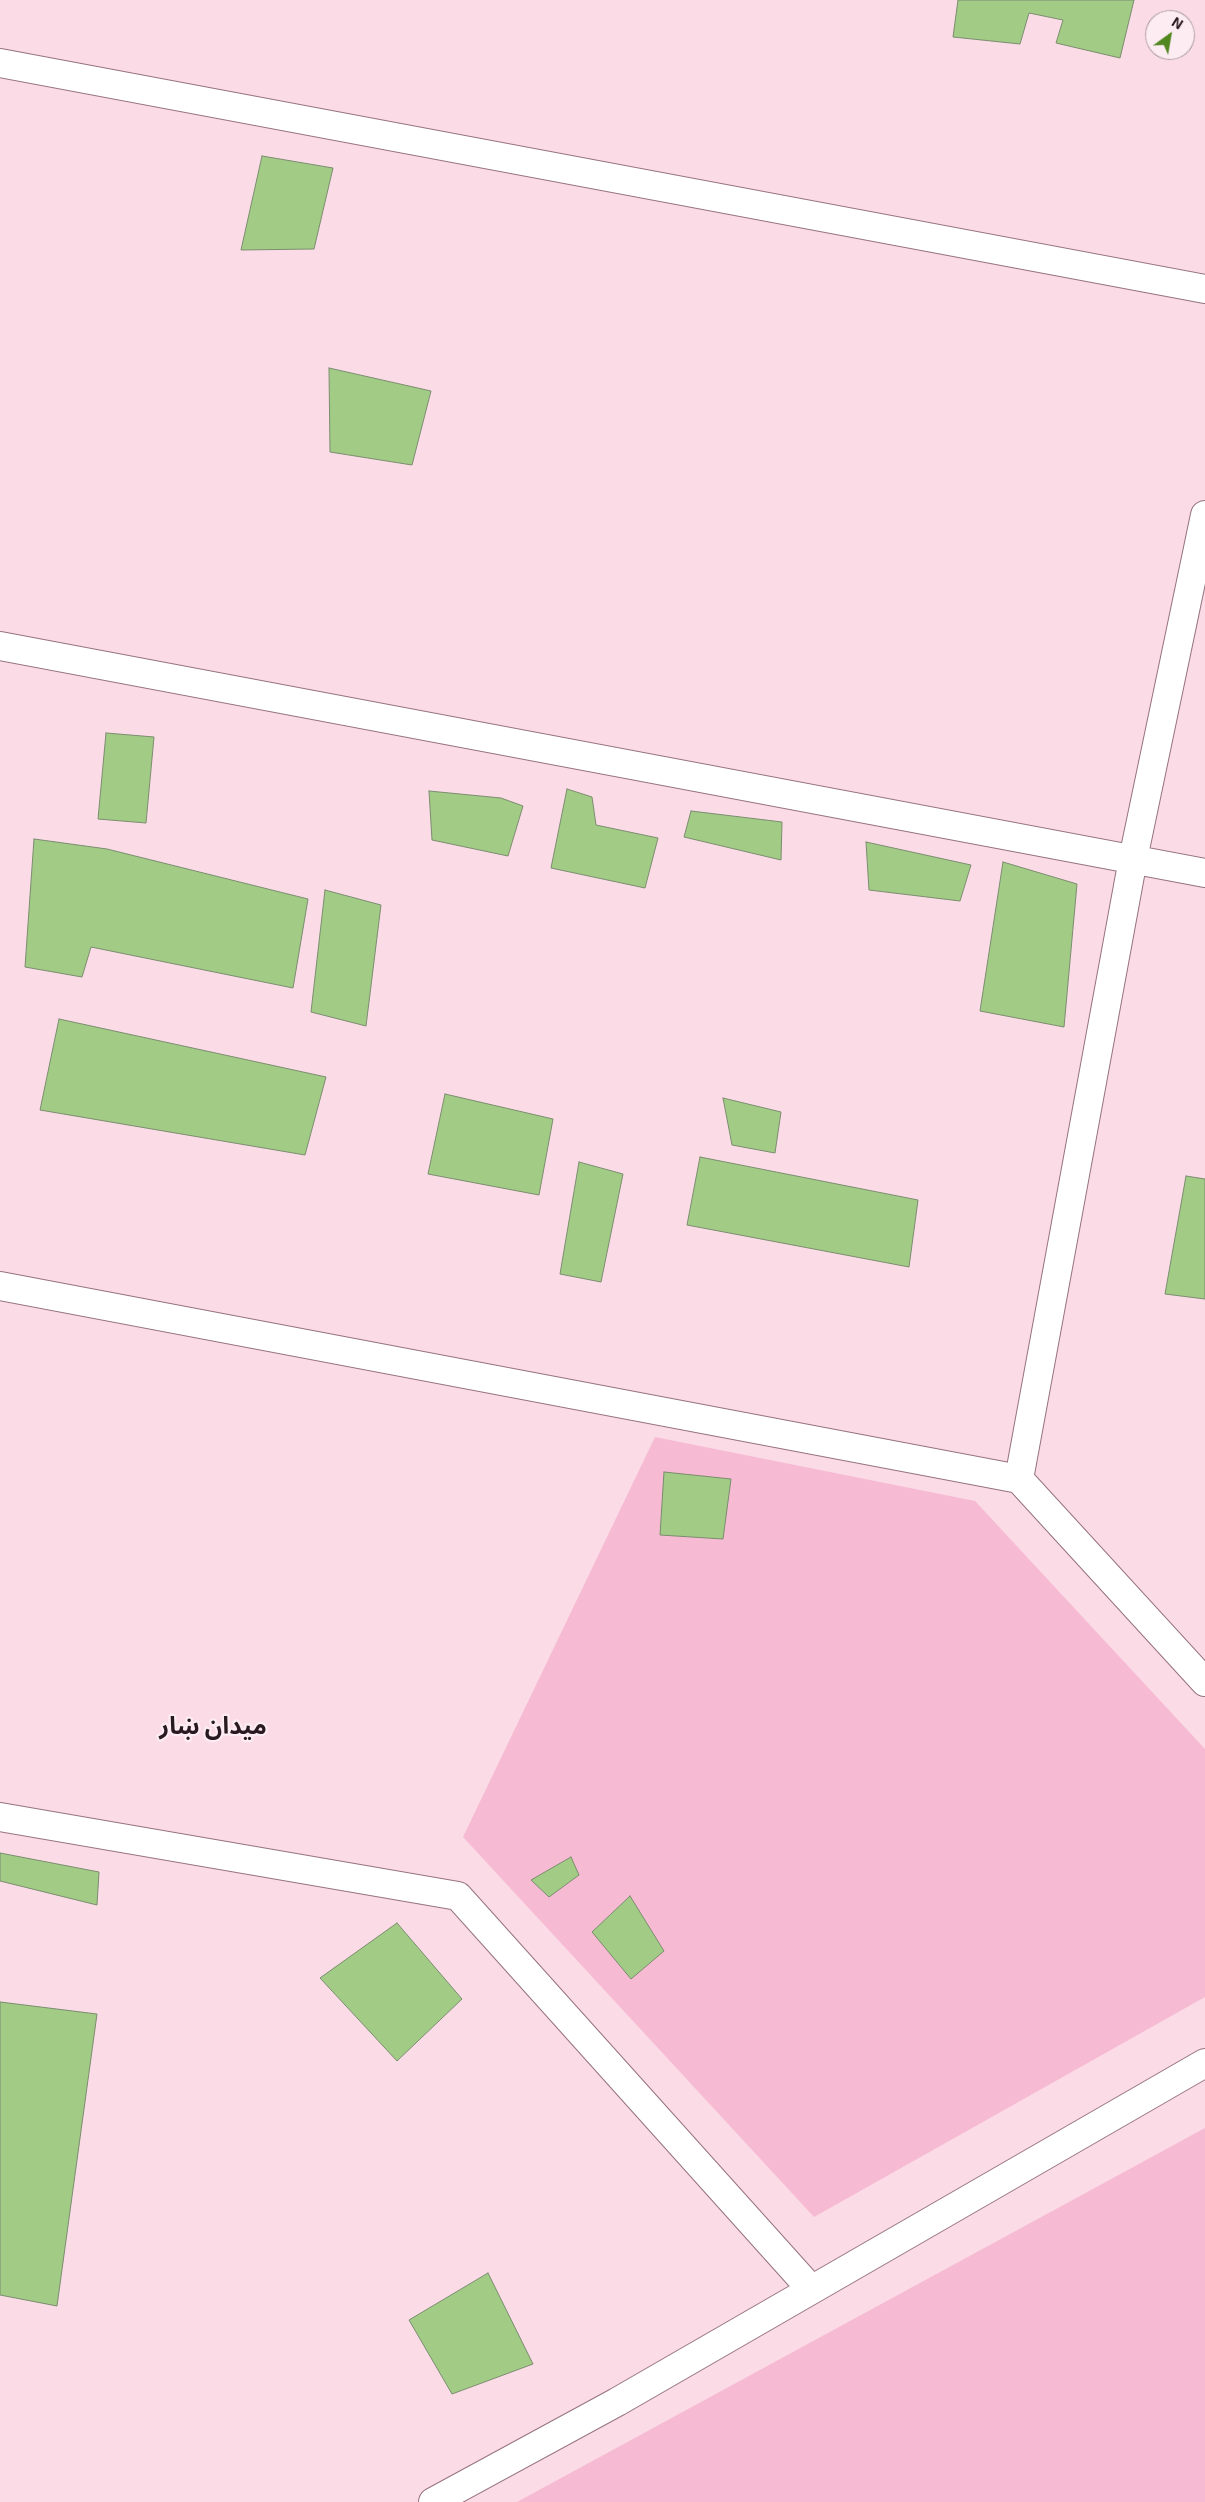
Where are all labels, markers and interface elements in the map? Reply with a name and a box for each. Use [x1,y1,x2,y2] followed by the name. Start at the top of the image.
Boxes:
[1145,10,1195,60] north arrow
[1169,13,1186,33] text: N
[159,1712,267,1740] district label: میدان ښار

